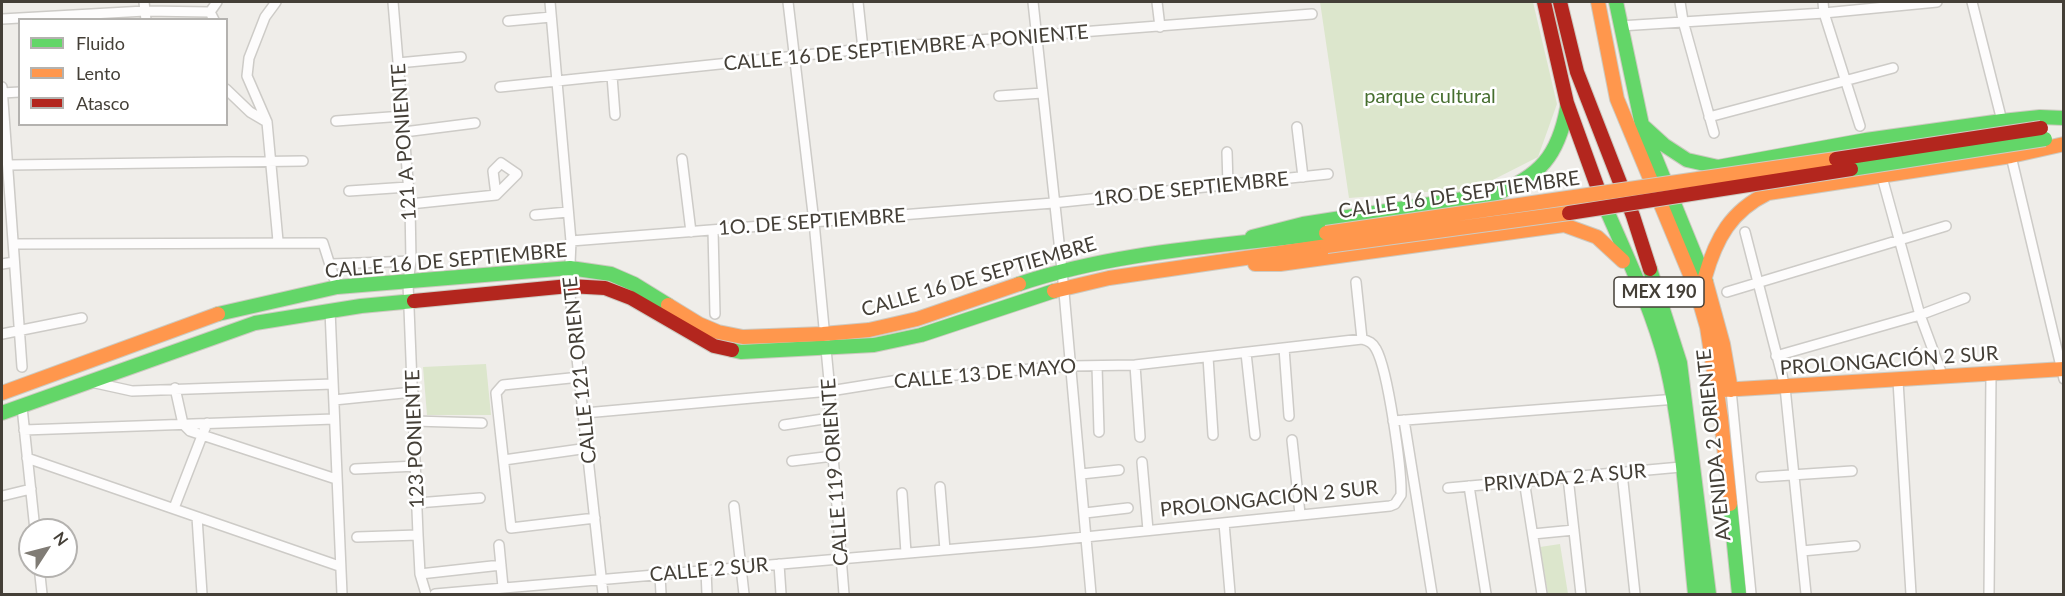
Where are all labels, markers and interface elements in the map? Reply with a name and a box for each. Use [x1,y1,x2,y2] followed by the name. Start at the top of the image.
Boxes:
[18,18,228,126] legend
[723,20,1089,76] street label: CALLE 16 DE SEPTIEMBRE A PONIENTE
[76,32,125,54] text: Fluido
[76,62,121,84] text: Lento
[387,63,421,221] street label: 121 A PONIENTE
[1364,85,1496,109] park label: parque cultural
[76,92,129,114] text: Atasco
[1337,166,1581,224] street label: CALLE 16 DE SEPTIEMBRE
[1092,167,1290,211] street label: 1RO DE SEPTIEMBRE
[717,203,907,241] street label: 1O. DE SEPTIEMBRE
[859,232,1099,322] street label: CALLE 16 DE SEPTIEMBRE
[324,238,568,284] street label: CALLE 16 DE SEPTIEMBRE
[558,275,602,465] street label: CALLE 121 ORIENTE
[1614,277,1704,307] road number: MEX 190
[1779,341,1999,381] street label: PROLONGACIÓN 2 SUR
[1692,348,1736,542] street label: AVENIDA 2 ORIENTE
[893,354,1077,394] street label: CALLE 13 DE MAYO
[401,369,429,509] street label: 123 PONIENTE
[816,377,854,567] street label: CALLE 119 ORIENTE
[1483,459,1647,497] street label: PRIVADA 2 A SUR
[1159,476,1379,522] street label: PROLONGACIÓN 2 SUR
[18,518,78,578] north arrow
[50,528,73,549] text: N
[649,553,769,587] street label: CALLE 2 SUR

